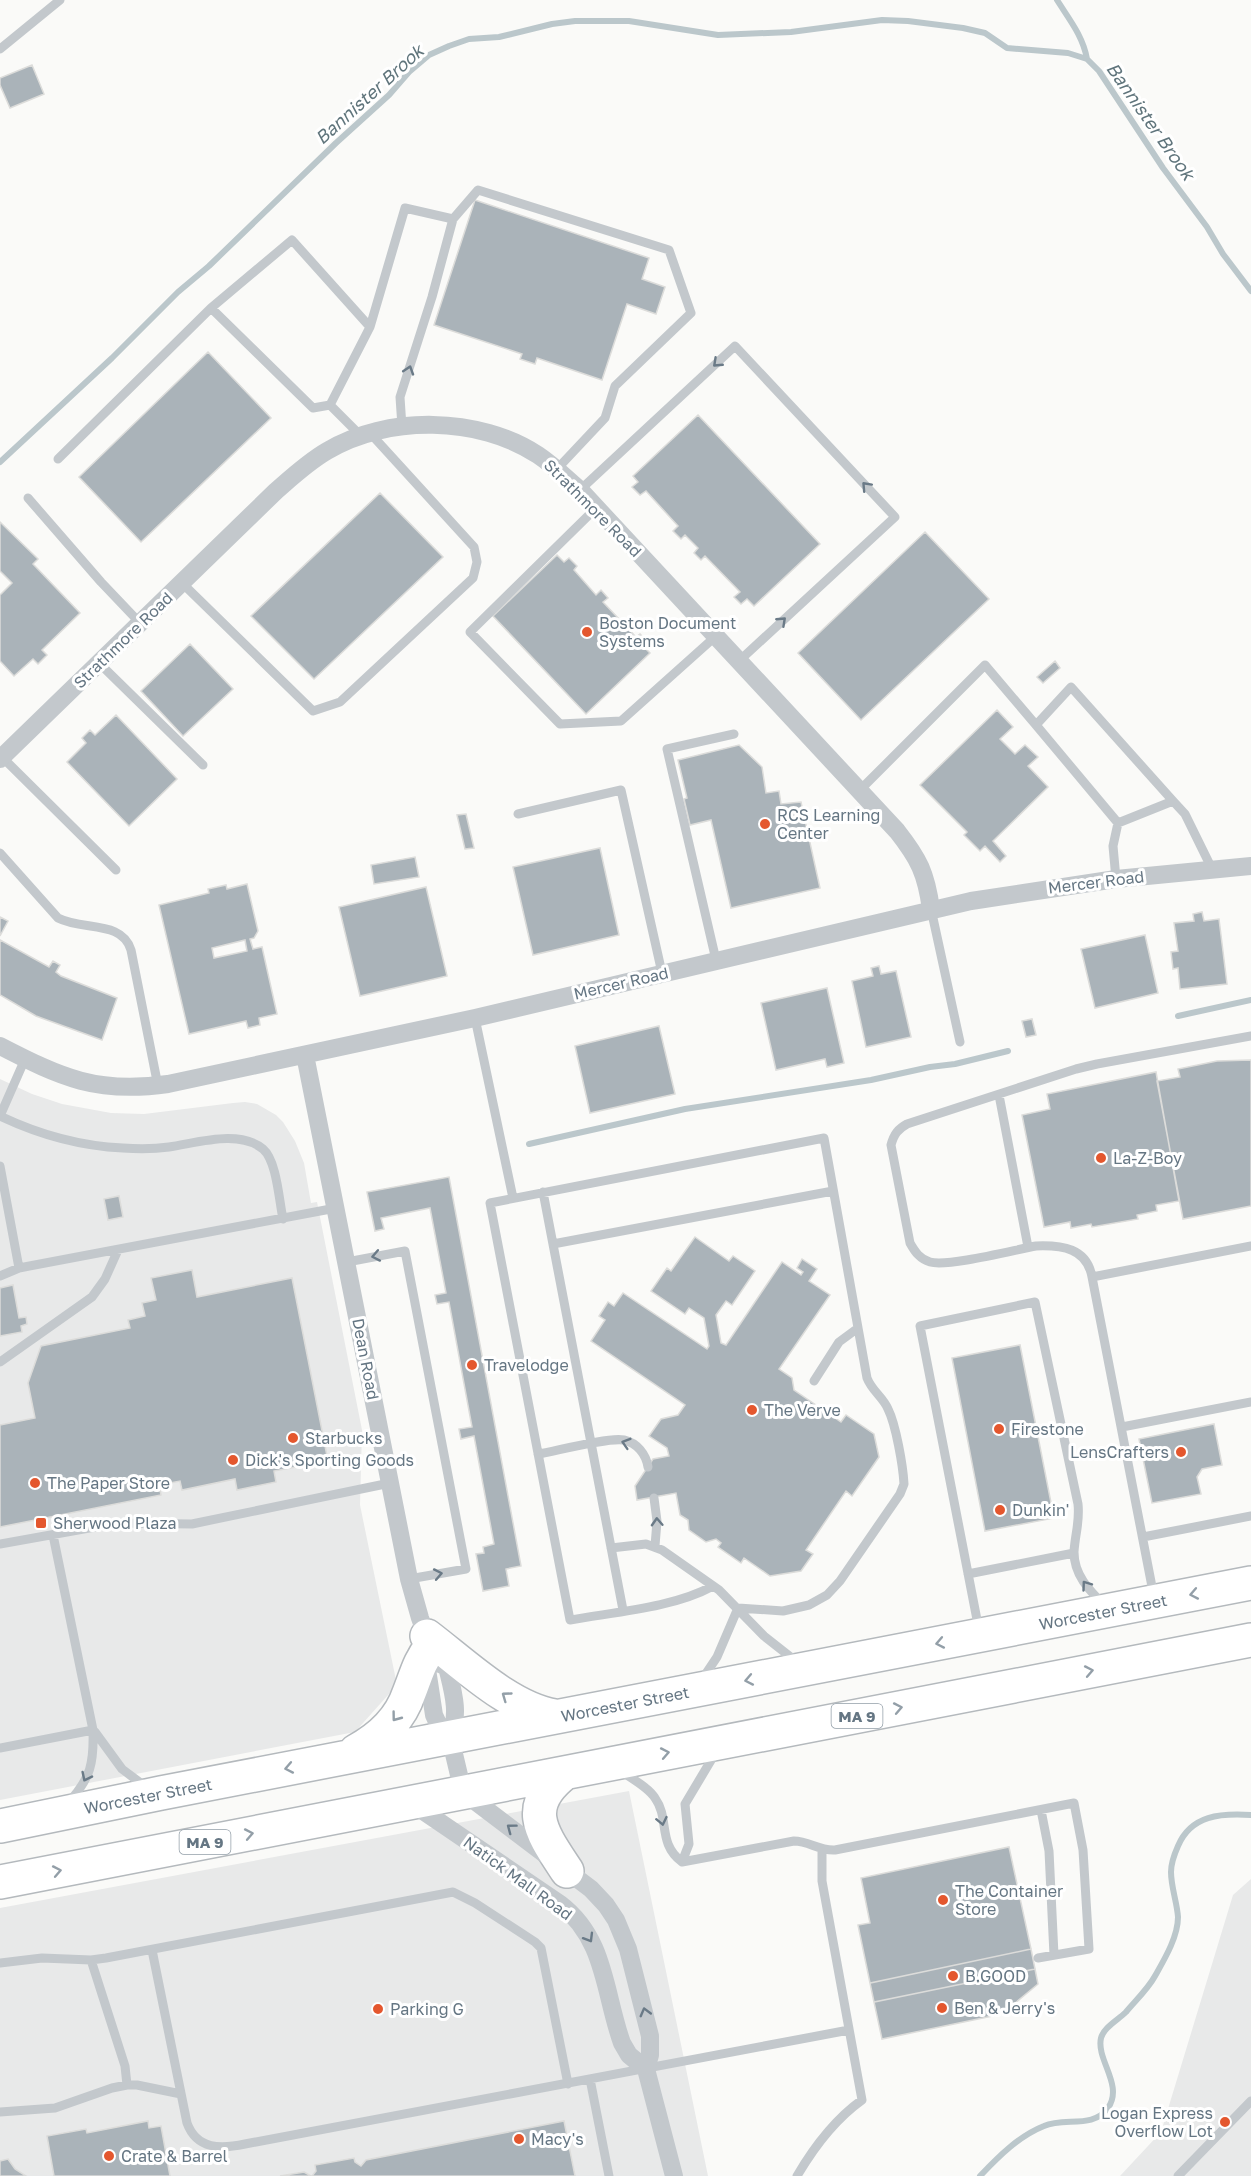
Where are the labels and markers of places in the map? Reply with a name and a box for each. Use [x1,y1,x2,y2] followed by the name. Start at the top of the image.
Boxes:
[599,613,736,651] place label: Boston Document Systems
[580,625,594,639] marker: Boston Document Systems
[777,805,880,843] place label: RCS Learning Center
[758,817,772,831] marker: RCS Learning Center
[1113,1148,1182,1168] place label: La-Z-Boy
[1094,1151,1108,1165] marker: La-Z-Boy
[484,1355,569,1375] place label: Travelodge
[465,1358,479,1372] marker: Travelodge
[764,1400,841,1420] place label: The Verve
[745,1403,759,1417] marker: The Verve
[1011,1419,1084,1439] place label: Firestone
[992,1422,1006,1436] marker: Firestone
[305,1428,382,1448] place label: Starbucks
[286,1431,300,1445] marker: Starbucks
[1070,1442,1169,1462] place label: LensCrafters
[1174,1445,1188,1459] marker: LensCrafters
[245,1450,414,1470] place label: Dick's Sporting Goods
[226,1453,240,1467] marker: Dick's Sporting Goods
[47,1473,170,1493] place label: The Paper Store
[28,1476,42,1490] marker: The Paper Store
[1012,1500,1069,1520] place label: Dunkin'
[993,1503,1007,1517] marker: Dunkin'
[53,1513,177,1533] place label: Sherwood Plaza
[34,1516,48,1530] marker: Sherwood Plaza
[955,1881,1063,1919] place label: The Container Store
[936,1893,950,1907] marker: The Container Store
[965,1966,1026,1986] place label: B.GOOD
[946,1969,960,1983] marker: B.GOOD
[954,1998,1055,2018] place label: Ben & Jerry's
[390,1999,464,2019] place label: Parking G
[935,2001,949,2015] marker: Ben & Jerry's
[371,2002,385,2016] marker: Parking G
[1101,2103,1213,2141] place label: Logan Express Overflow Lot
[1218,2115,1232,2129] marker: Logan Express Overflow Lot
[531,2129,584,2149] place label: Macy's
[512,2132,526,2146] marker: Macy's
[121,2146,228,2166] place label: Crate & Barrel
[102,2149,116,2163] marker: Crate & Barrel

